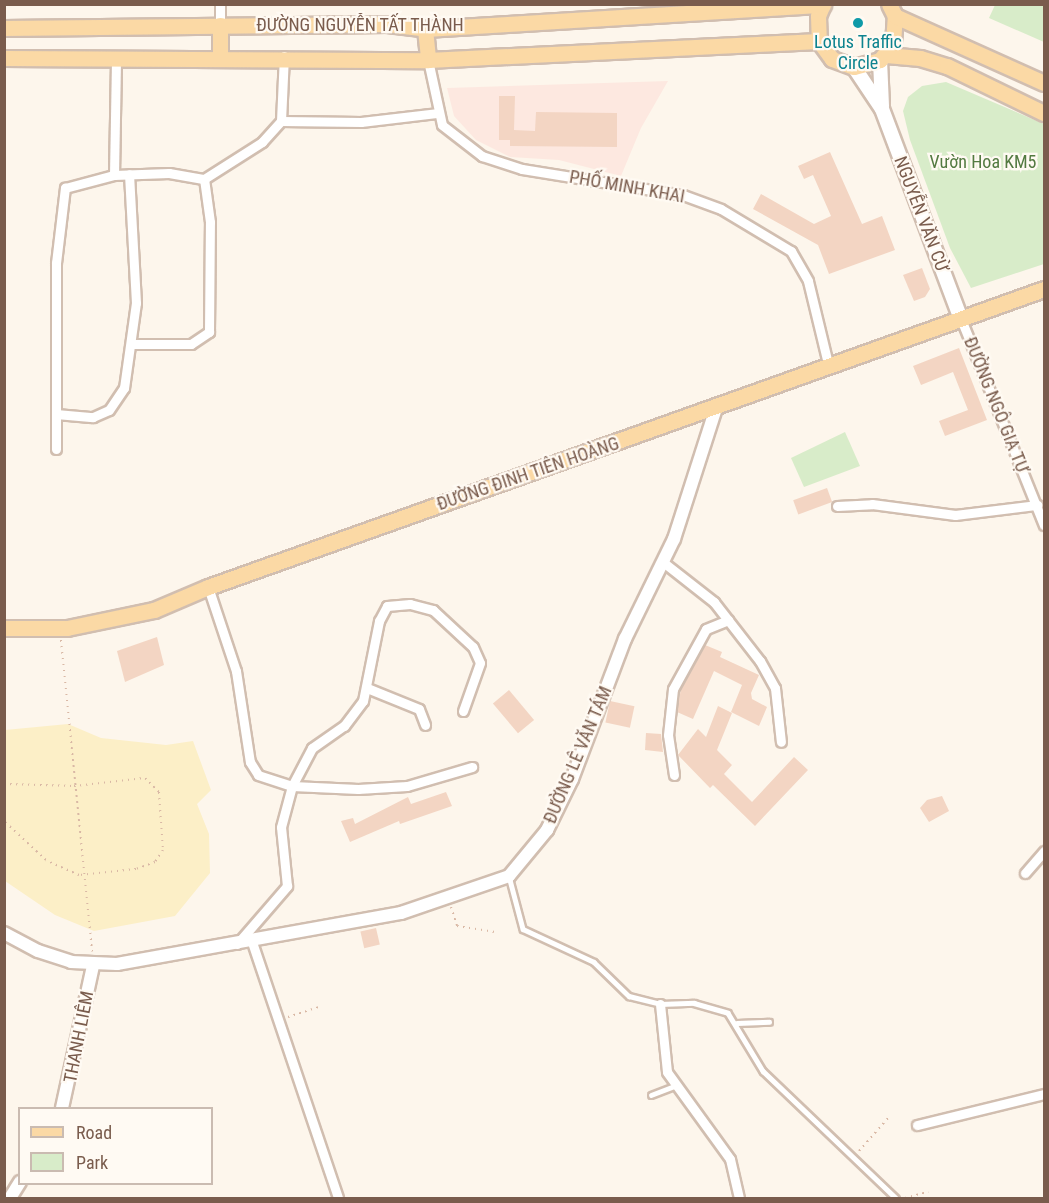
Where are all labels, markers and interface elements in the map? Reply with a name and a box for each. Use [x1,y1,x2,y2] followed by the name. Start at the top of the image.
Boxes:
[256,14,464,36] street label: ĐƯỜNG NGUYỄN TẤT THÀNH
[851,16,865,30] marker: Lotus Traffic Circle
[814,32,902,74] place label: Lotus Traffic Circle
[930,151,1036,173] park label: Vườn Hoa KM5
[889,153,953,275] street label: NGUYỄN VĂN CỪ
[568,166,686,208] street label: PHỐ MINH KHAI
[959,334,1033,476] street label: ĐƯỜNG NGÔ GIA TỰ
[434,433,622,515] street label: ĐƯỜNG ĐINH TIÊN HOÀNG
[539,683,617,827] street label: ĐƯỜNG LÊ VĂN TÁM
[60,989,98,1085] street label: THANH LIÊM
[18,1107,213,1185] legend
[76,1122,112,1143] text: Road
[76,1152,108,1173] text: Park

